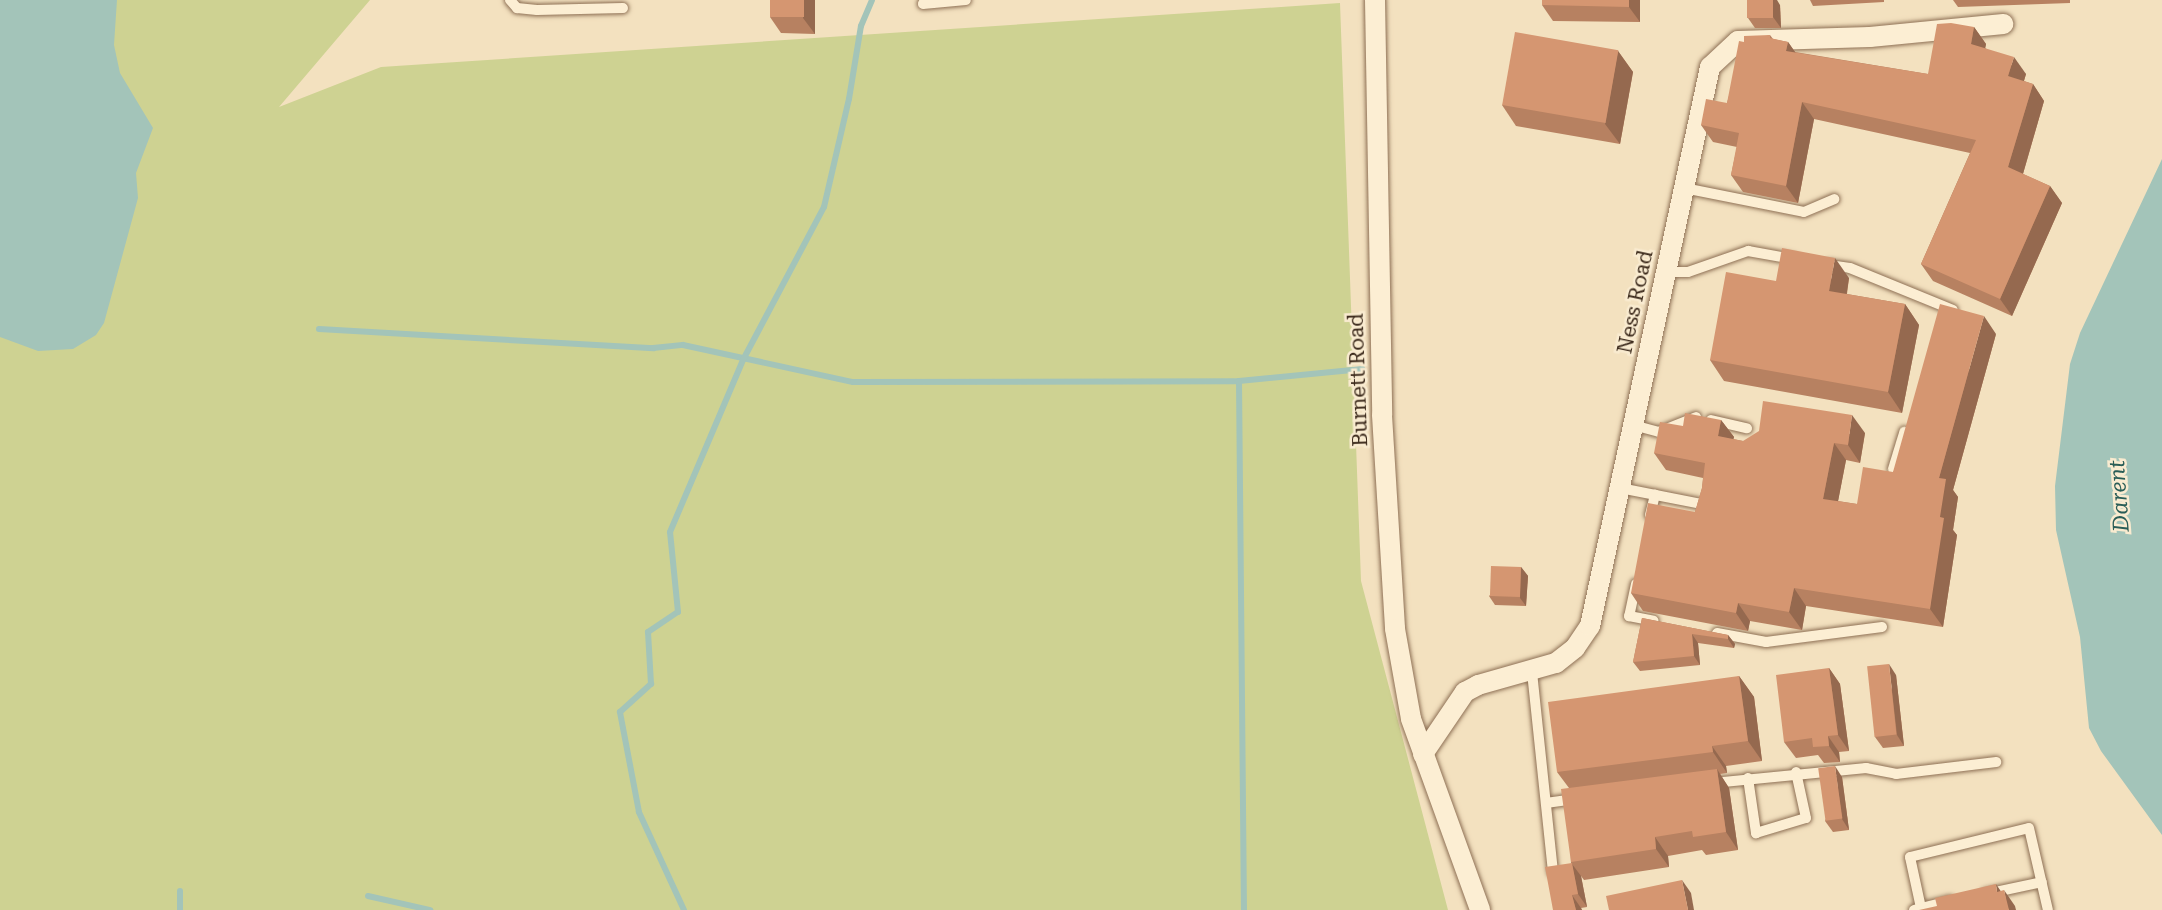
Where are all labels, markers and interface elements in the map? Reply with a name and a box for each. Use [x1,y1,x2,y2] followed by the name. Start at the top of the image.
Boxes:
[1612,248,1658,356] street label: Ness Road
[1343,313,1373,447] street label: Burnett Road
[2103,459,2135,533] water label: Darent

